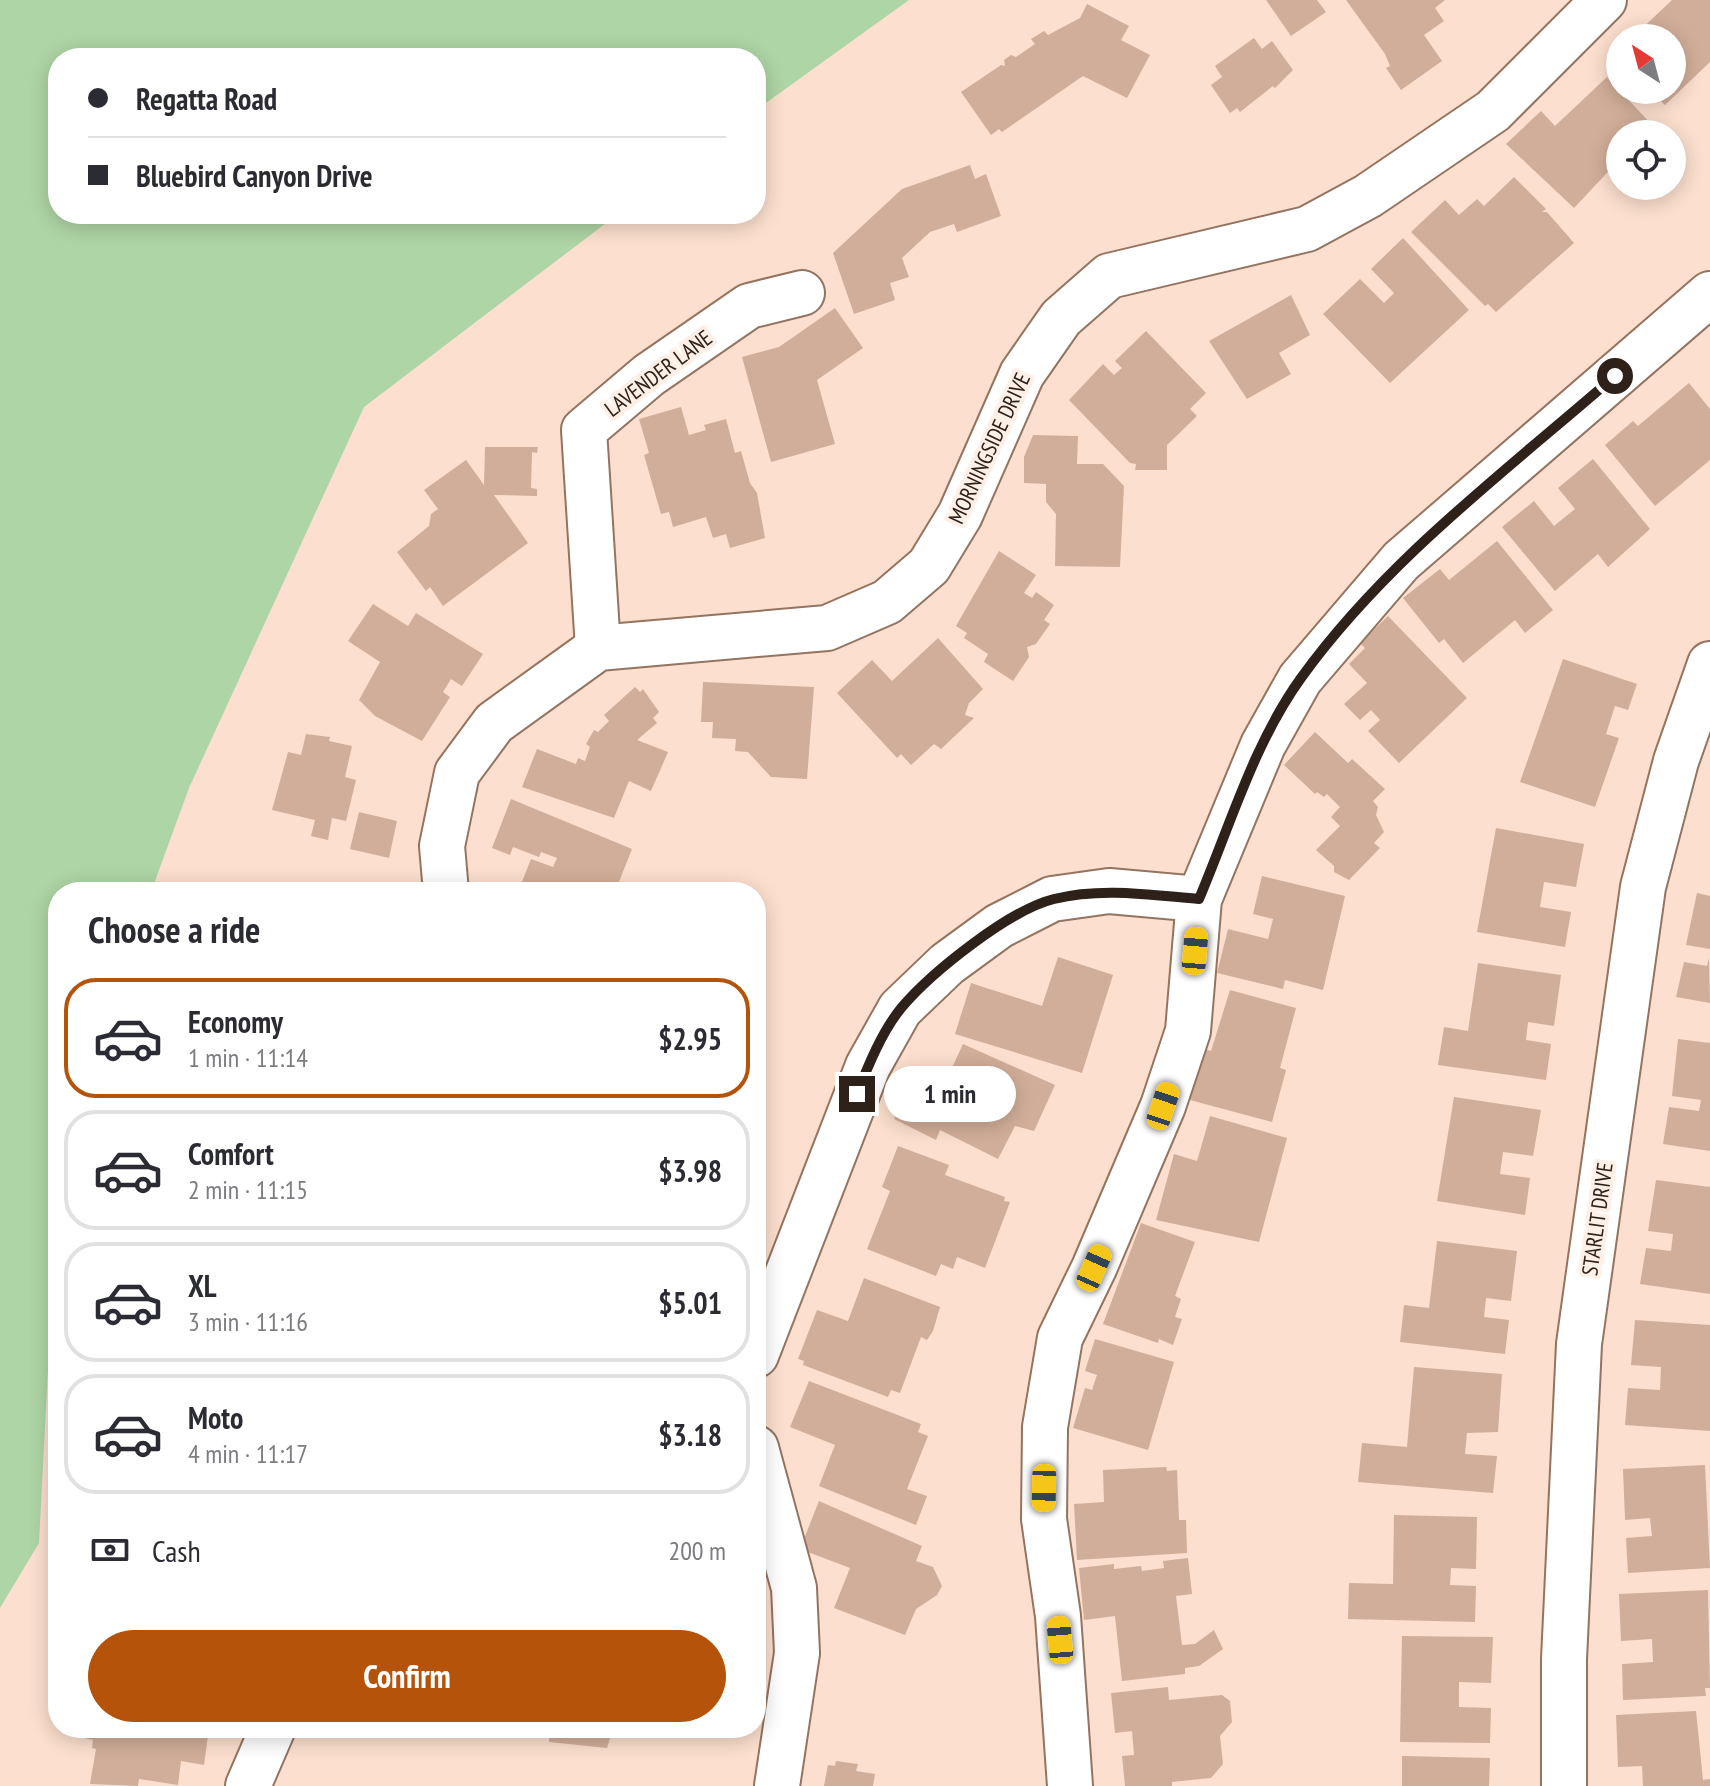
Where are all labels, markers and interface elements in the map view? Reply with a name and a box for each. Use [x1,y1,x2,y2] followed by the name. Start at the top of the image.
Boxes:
[1606,24,1686,104] north arrow
[1606,24,1686,200] map controls
[136,79,277,118] text: Regatta Road
[1606,120,1686,200] button: locate
[136,156,373,195] text: Bluebird Canyon Drive
[599,323,717,423] street label: LAVENDER LANE
[1597,358,1633,394] route start
[942,368,1036,528] street label: MORNINGSIDE DRIVE
[88,906,260,953] text: Choose a ride
[1181,926,1209,976] car
[92,1002,164,1074] icon: car
[188,1002,283,1041] text: Economy
[658,1019,722,1058] text: $2.95
[188,1041,308,1074] text: 1 min · 11:14
[885,1066,1017,1122] callout: 1 min
[839,1076,875,1112] route end
[924,1077,976,1110] text: 1 min
[1144,1079,1182,1133] car
[92,1134,164,1206] icon: car
[188,1134,274,1173] text: Comfort
[658,1151,722,1190] text: $3.98
[1575,1161,1619,1277] street label: STARLIT DRIVE
[188,1173,308,1206] text: 2 min · 11:15
[1073,1241,1115,1295] car
[92,1266,164,1338] icon: car
[188,1266,217,1305] text: XL
[658,1283,722,1322] text: $5.01
[188,1305,308,1338] text: 3 min · 11:16
[92,1398,164,1470] icon: car
[188,1398,243,1437] text: Moto
[658,1415,722,1454] text: $3.18
[188,1437,308,1470] text: 4 min · 11:17
[1032,1464,1056,1512] car
[88,1528,132,1572] icon: cash
[152,1531,201,1570] text: Cash
[668,1534,726,1567] text: 200 m
[1046,1615,1074,1665] car
[88,1630,726,1722] button: Confirm

